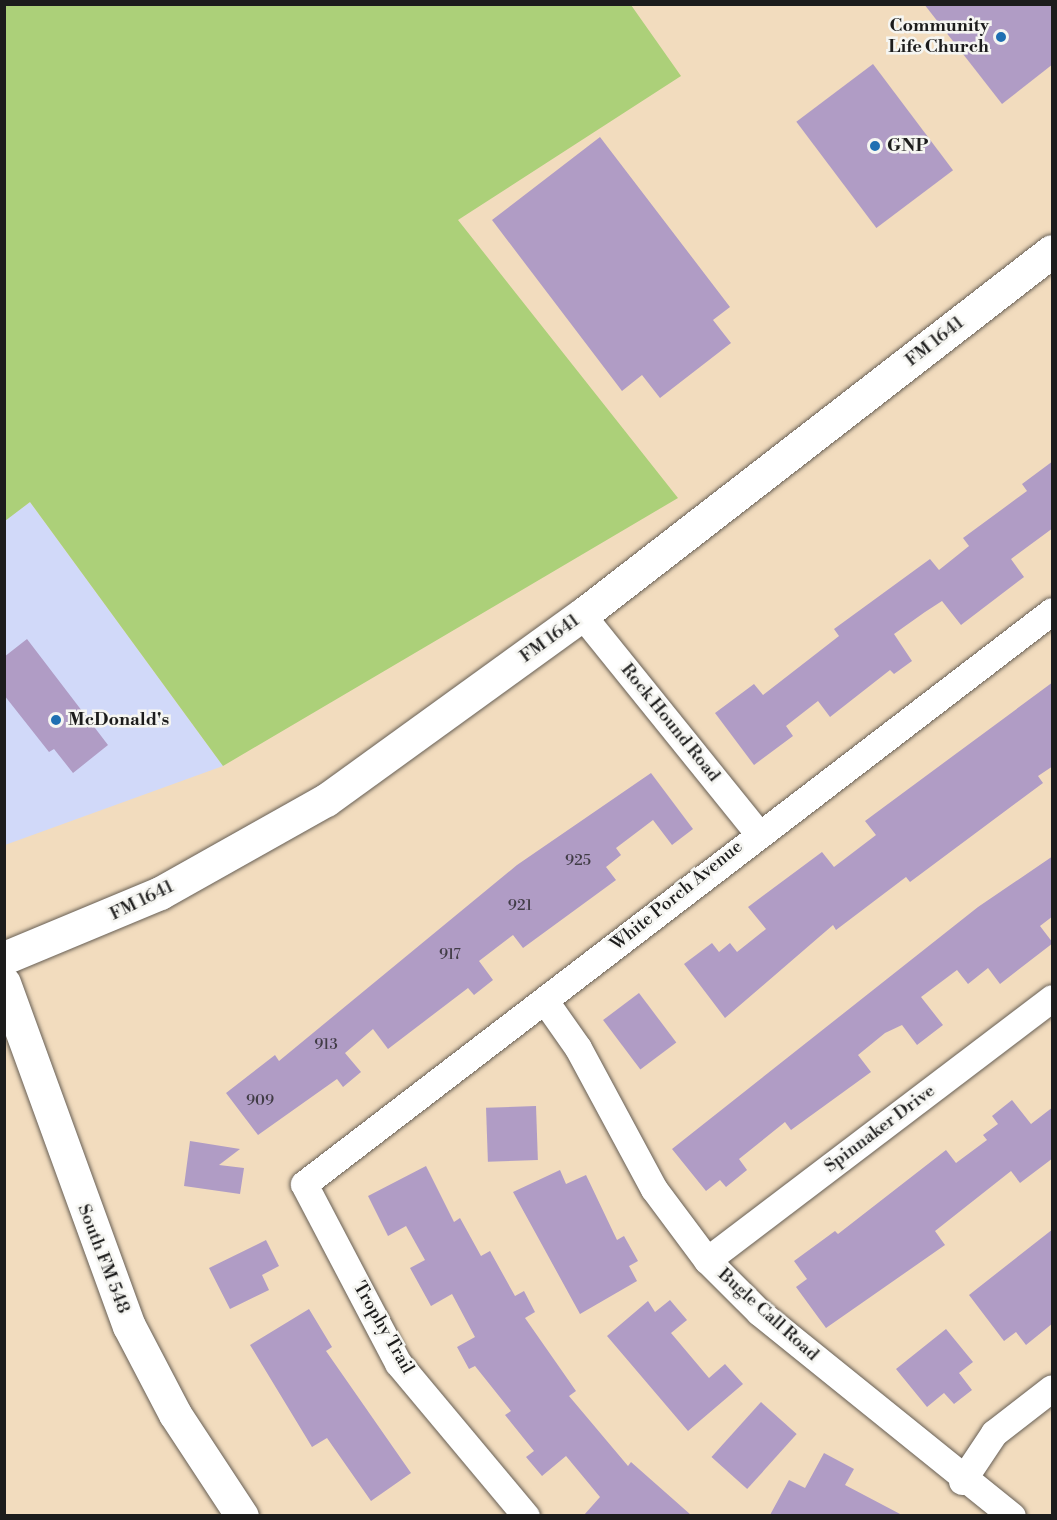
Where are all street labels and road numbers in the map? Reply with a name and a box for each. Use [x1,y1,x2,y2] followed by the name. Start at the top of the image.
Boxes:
[901,312,969,372] street label: FM 1641
[516,610,584,668] street label: FM 1641
[616,660,724,786] street label: Rock Hound Road
[607,836,747,956] street label: White Porch Avenue
[107,876,177,926] street label: FM 1641
[820,1080,940,1178] street label: Spinnaker Drive
[72,1201,134,1317] street label: South FM 548
[713,1264,823,1366] street label: Bugle Call Road
[348,1278,418,1378] street label: Trophy Trail

